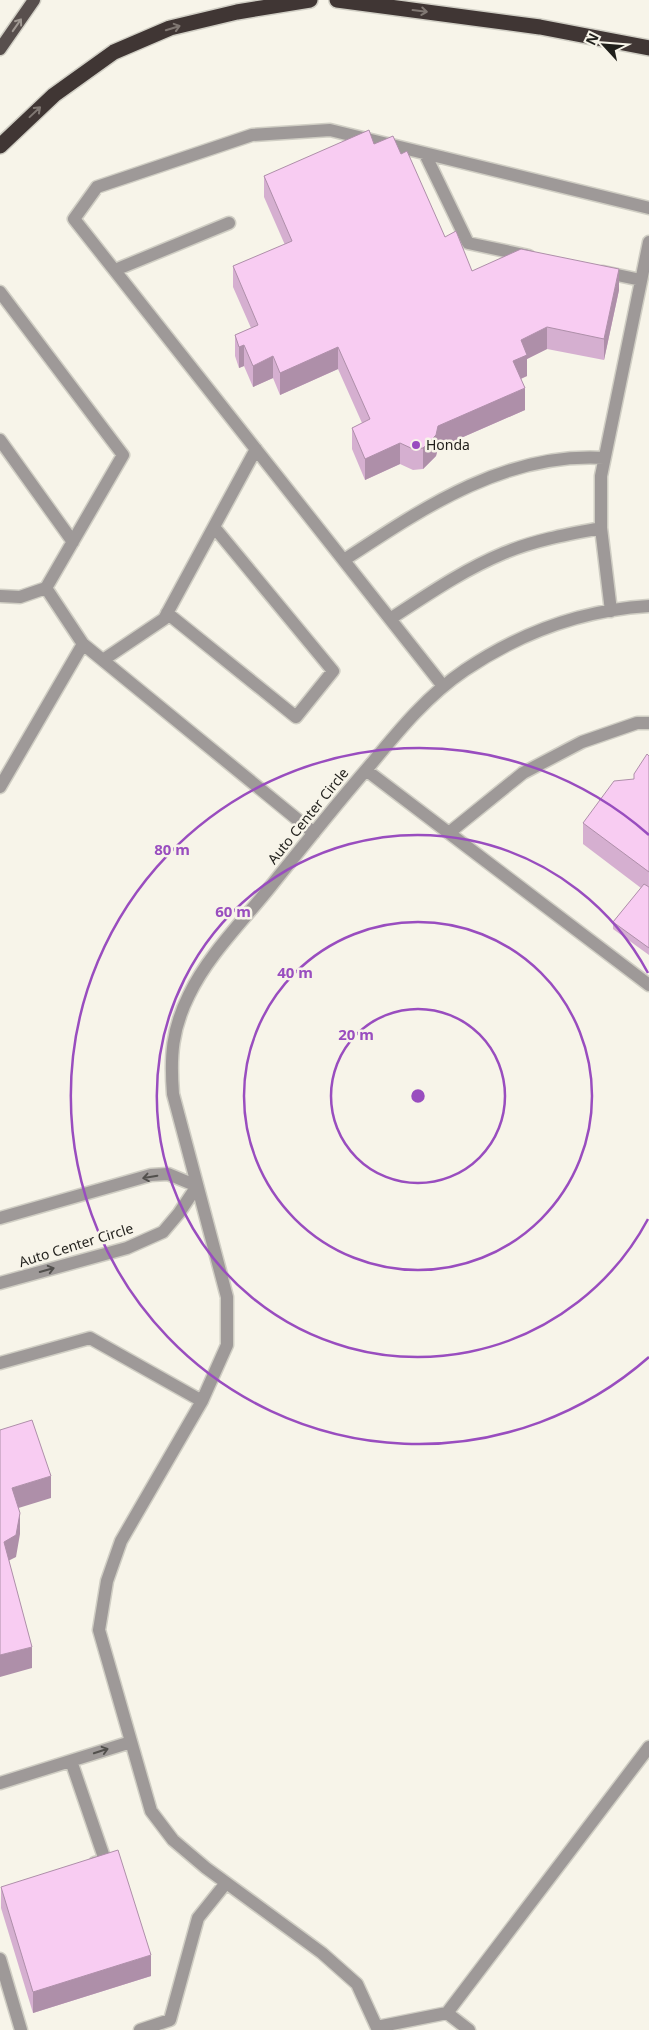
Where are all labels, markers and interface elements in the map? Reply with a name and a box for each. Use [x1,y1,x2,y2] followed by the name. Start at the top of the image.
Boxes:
[412,6,428,16] one-way arrow
[12,18,22,32] one-way arrow
[579,20,629,70] north arrow
[164,22,180,32] one-way arrow
[581,30,603,48] text: N
[29,106,42,118] one-way arrow
[426,435,470,454] place label: Honda
[410,439,422,451] marker: Honda
[263,764,352,868] street label: Auto Center Circle
[154,839,190,859] text: 80 m
[215,901,251,921] text: 60 m
[277,962,313,982] text: 40 m
[338,1024,374,1044] text: 20 m
[409,1087,427,1105] centre of rings
[143,1172,159,1182] one-way arrow
[16,1218,135,1271] street label: Auto Center Circle
[39,1265,55,1275] one-way arrow
[93,1746,109,1756] one-way arrow

